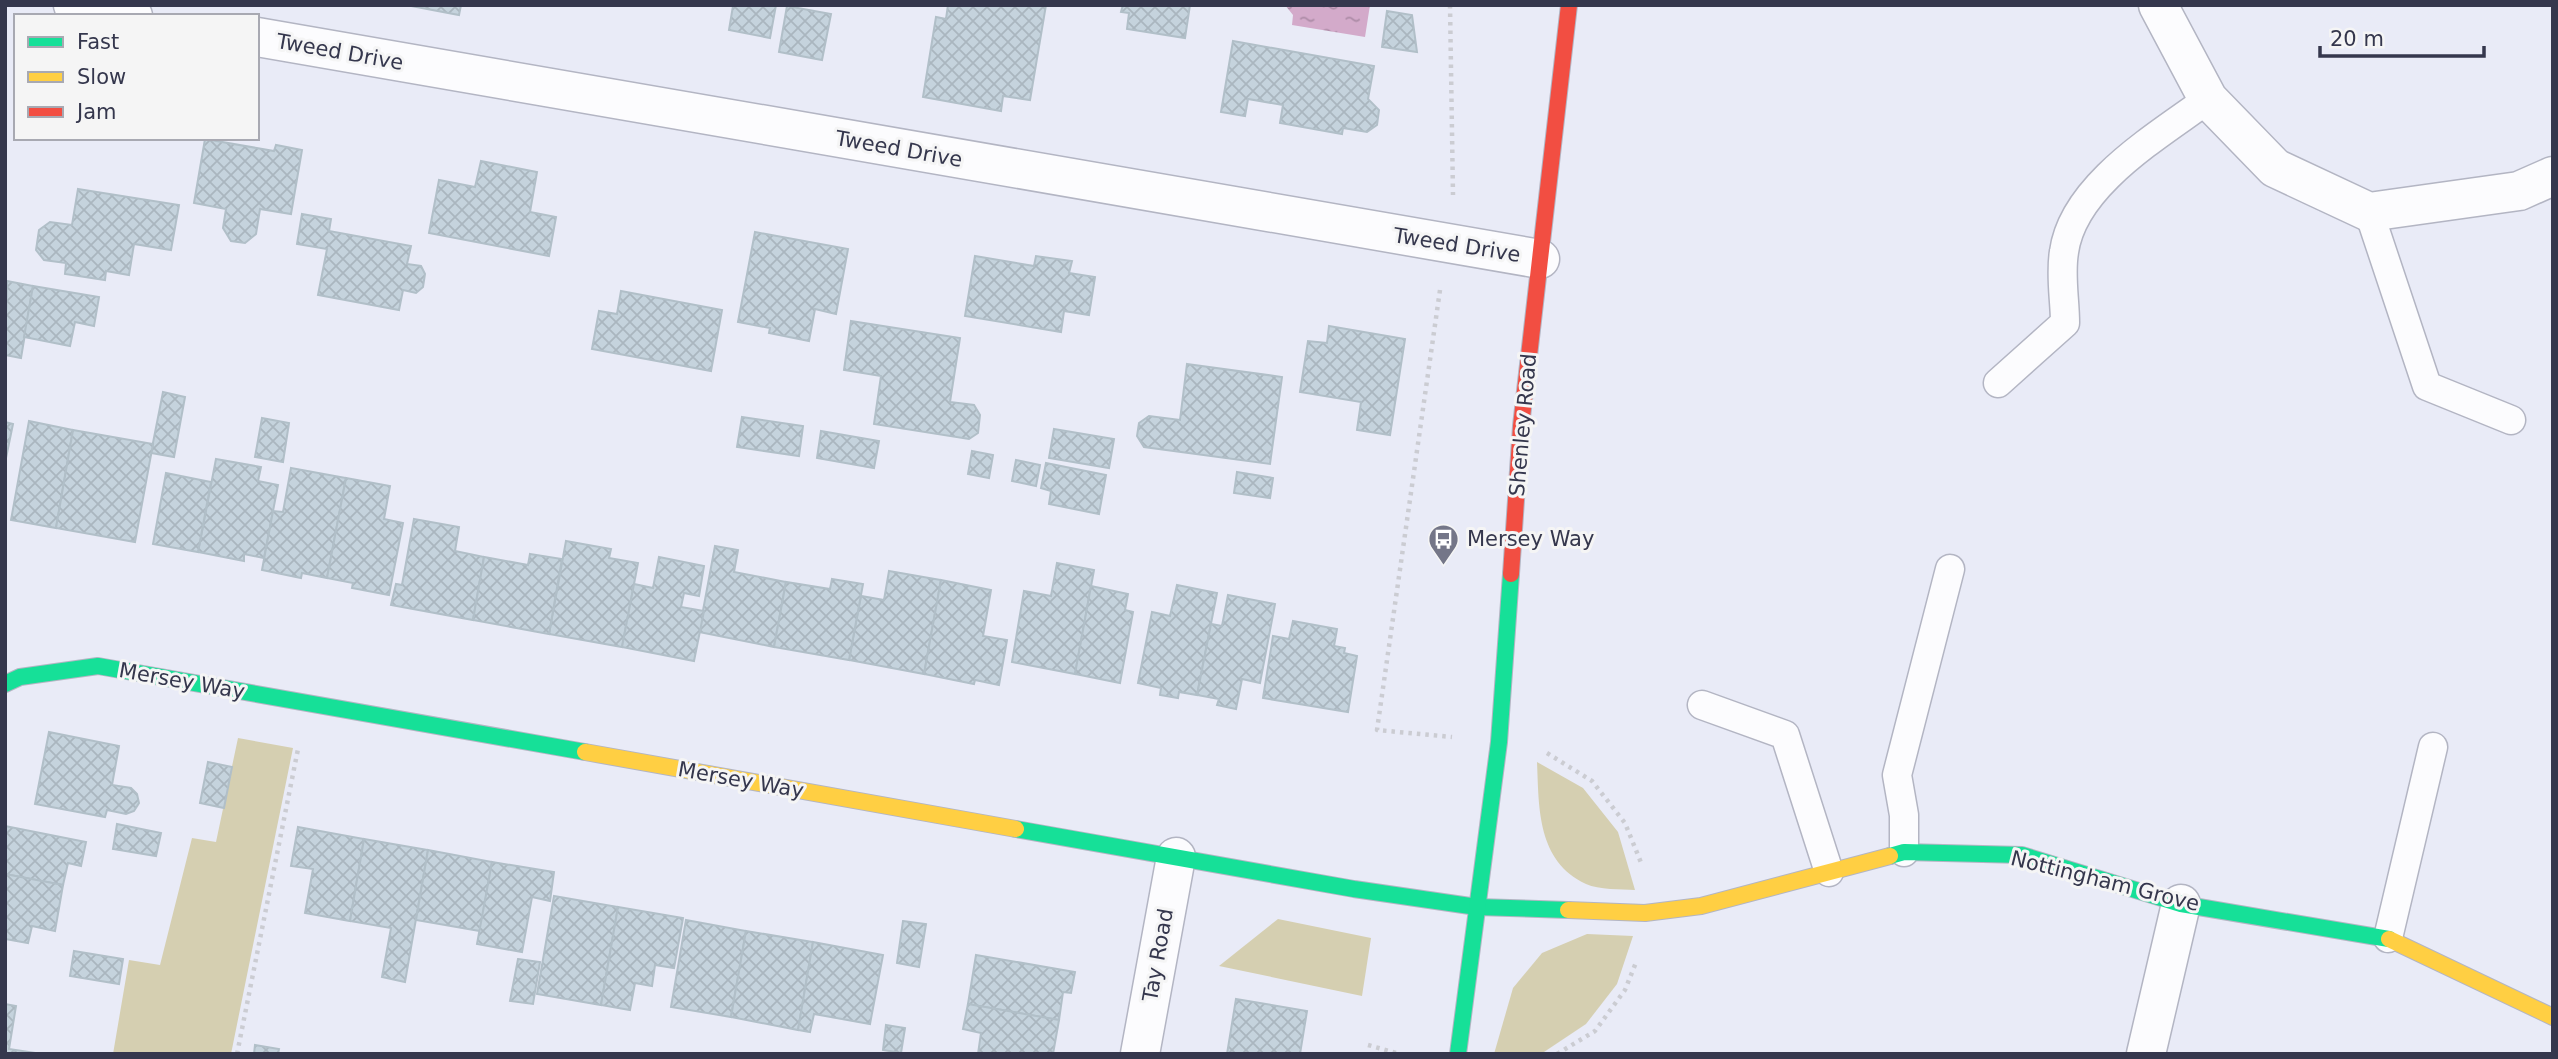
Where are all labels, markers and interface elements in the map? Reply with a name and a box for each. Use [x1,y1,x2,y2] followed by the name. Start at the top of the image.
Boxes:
[14,14,259,140] legend
[2320,14,2484,58] scale bar
[2330,27,2384,51] text: 20 m
[274,29,405,75] street label: Tweed Drive
[77,30,119,54] text: Fast
[77,65,126,89] text: Slow
[75,100,117,124] text: Jam
[833,126,964,172] street label: Tweed Drive
[1391,223,1522,267] street label: Tweed Drive
[1505,353,1541,497] street label: Shenley Road
[1427,522,1461,566] bus stop icon: Mersey Way
[1467,527,1594,551] place label: Mersey Way
[117,658,247,704] street label: Mersey Way
[676,757,806,803] street label: Mersey Way
[2008,846,2202,916] street label: Nottingham Grove
[1138,907,1178,1004] street label: Tay Road

